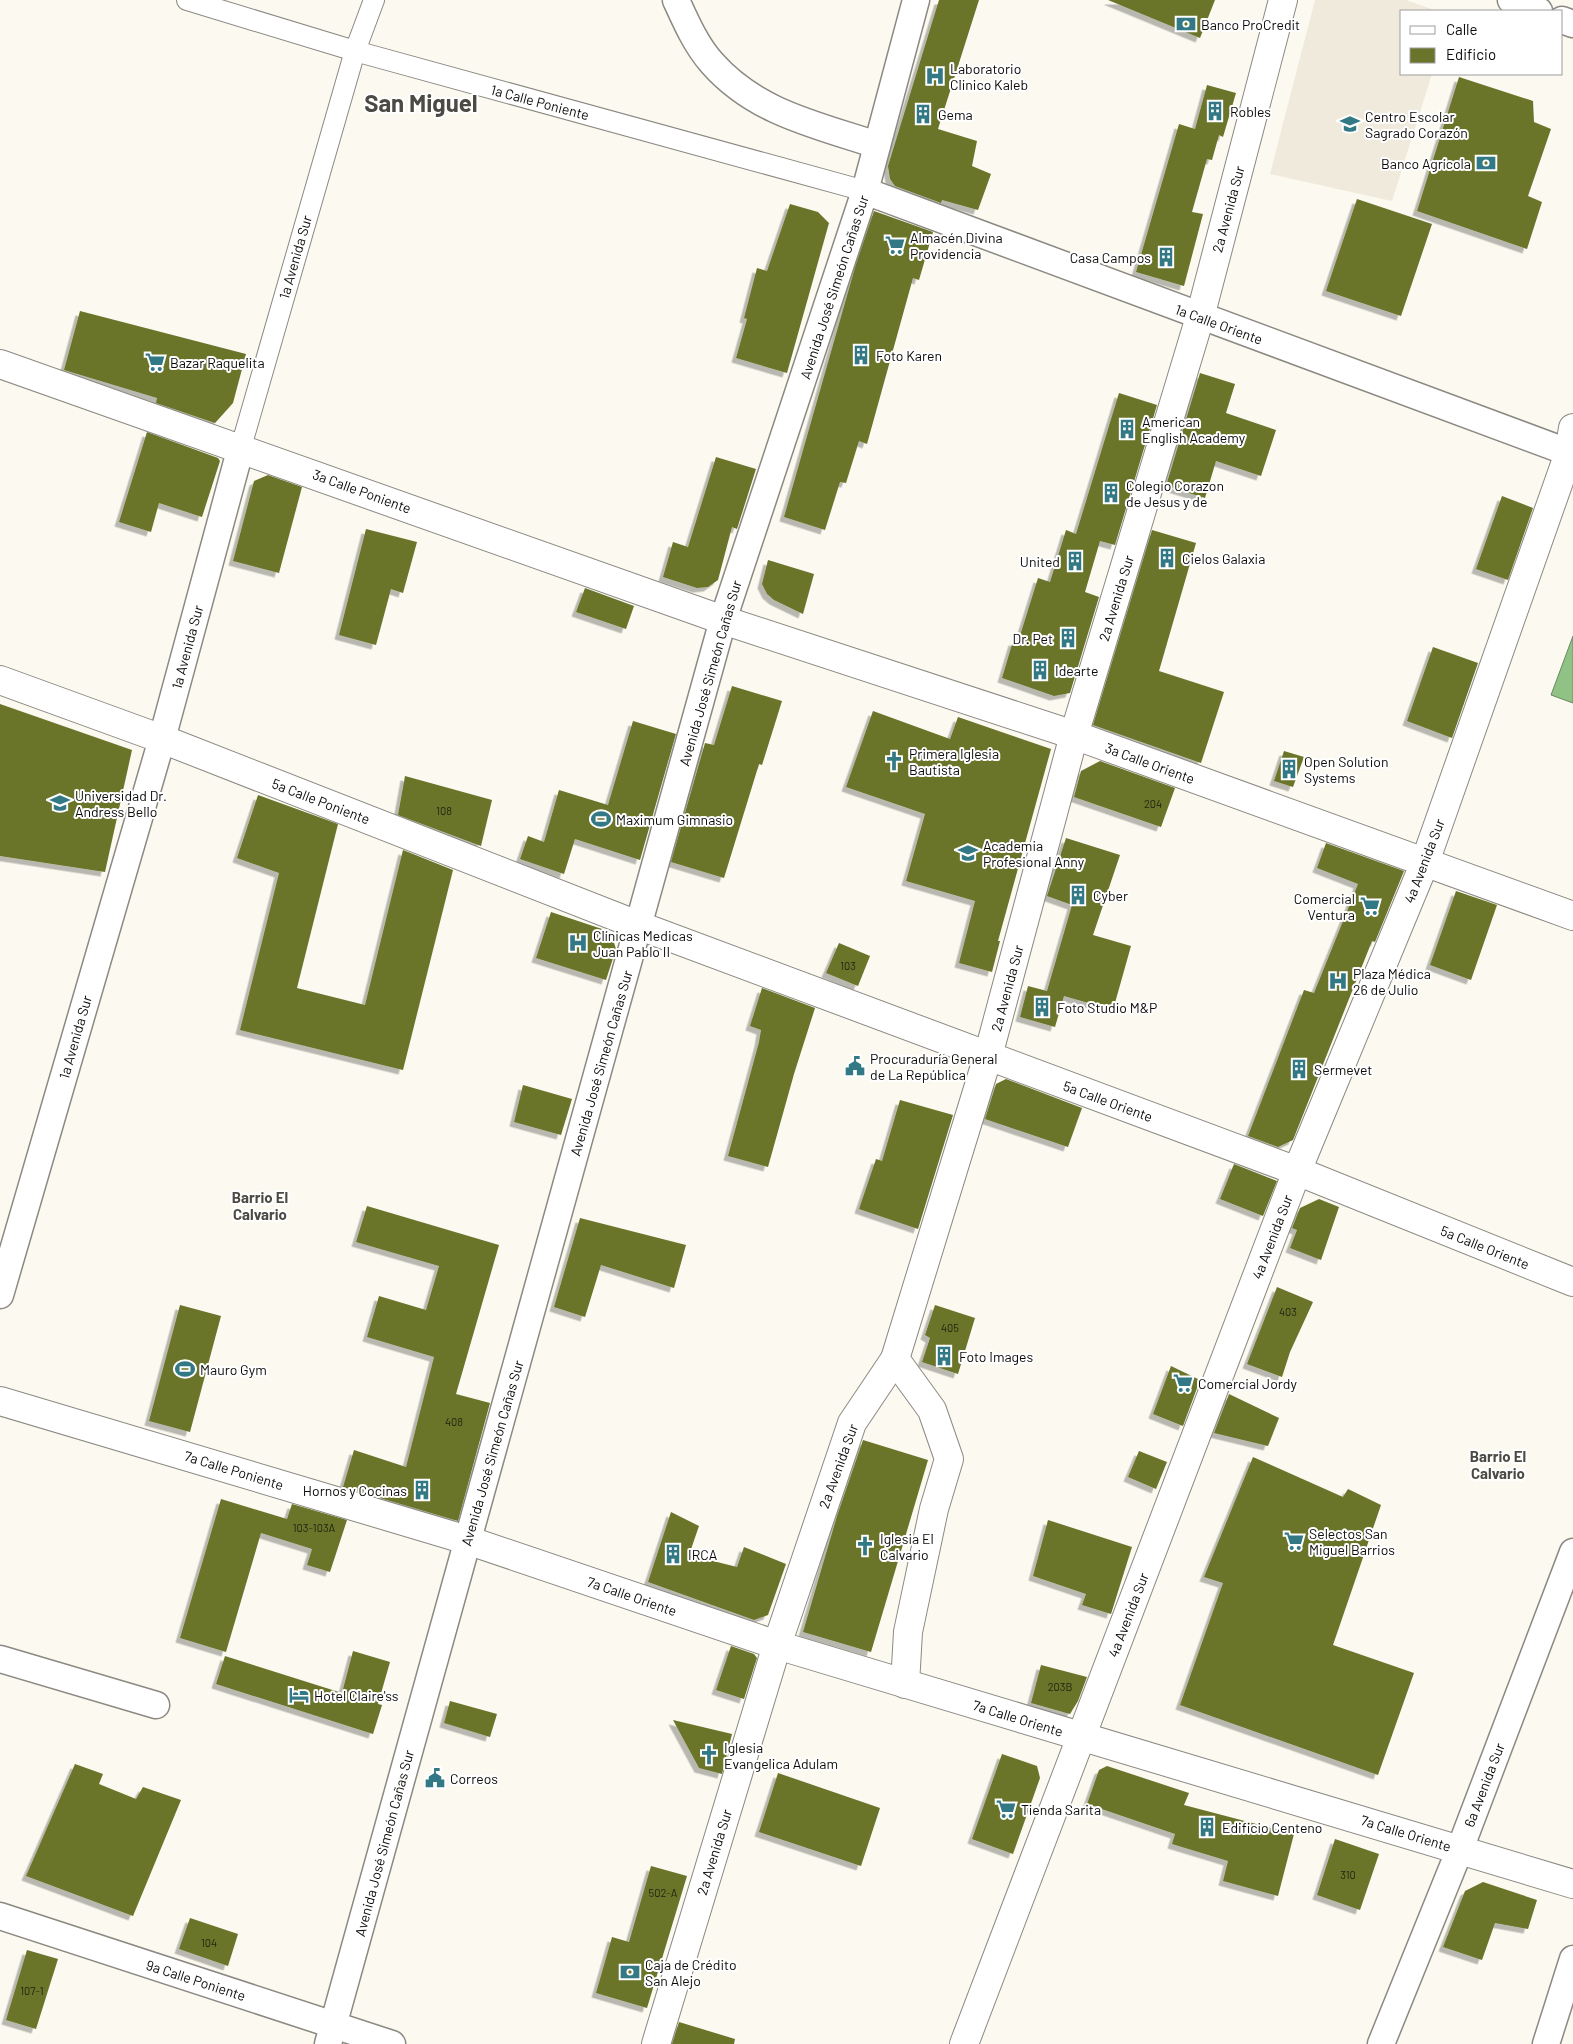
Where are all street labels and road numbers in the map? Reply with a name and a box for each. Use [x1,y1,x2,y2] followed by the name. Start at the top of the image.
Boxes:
[489,81,591,123] street label: 1a Calle Poniente
[1208,164,1248,254] street label: 2a Avenida Sur
[796,193,872,381] street label: Avenida José Simeón Cañas Sur
[275,213,315,301] street label: 1a Avenida Sur
[1173,300,1265,348] street label: 1a Calle Oriente
[310,465,414,517] street label: 3a Calle Poniente
[1095,553,1137,643] street label: 2a Avenida Sur
[675,578,745,768] street label: Avenida José Simeón Cañas Sur
[168,603,206,691] street label: 1a Avenida Sur
[1103,739,1197,787] street label: 3a Calle Oriente
[270,775,372,827] street label: 5a Calle Poniente
[1400,816,1448,906] street label: 4a Avenida Sur
[987,943,1027,1033] street label: 2a Avenida Sur
[566,968,636,1158] street label: Avenida José Simeón Cañas Sur
[55,993,95,1081] street label: 1a Avenida Sur
[1061,1077,1155,1125] street label: 5a Calle Oriente
[1248,1192,1296,1282] street label: 4a Avenida Sur
[1438,1221,1532,1273] street label: 5a Calle Oriente
[457,1358,527,1548] street label: Avenida José Simeón Cañas Sur
[815,1421,861,1511] street label: 2a Avenida Sur
[182,1447,286,1493] street label: 7a Calle Poniente
[1104,1570,1152,1660] street label: 4a Avenida Sur
[585,1573,679,1619] street label: 7a Calle Oriente
[971,1696,1065,1740] street label: 7a Calle Oriente
[1460,1741,1508,1829] street label: 6a Avenida Sur
[351,1748,417,1938] street label: Avenida José Simeón Cañas Sur
[693,1807,735,1897] street label: 2a Avenida Sur
[1359,1811,1453,1855] street label: 7a Calle Oriente
[144,1956,248,2004] street label: 9a Calle Poniente

